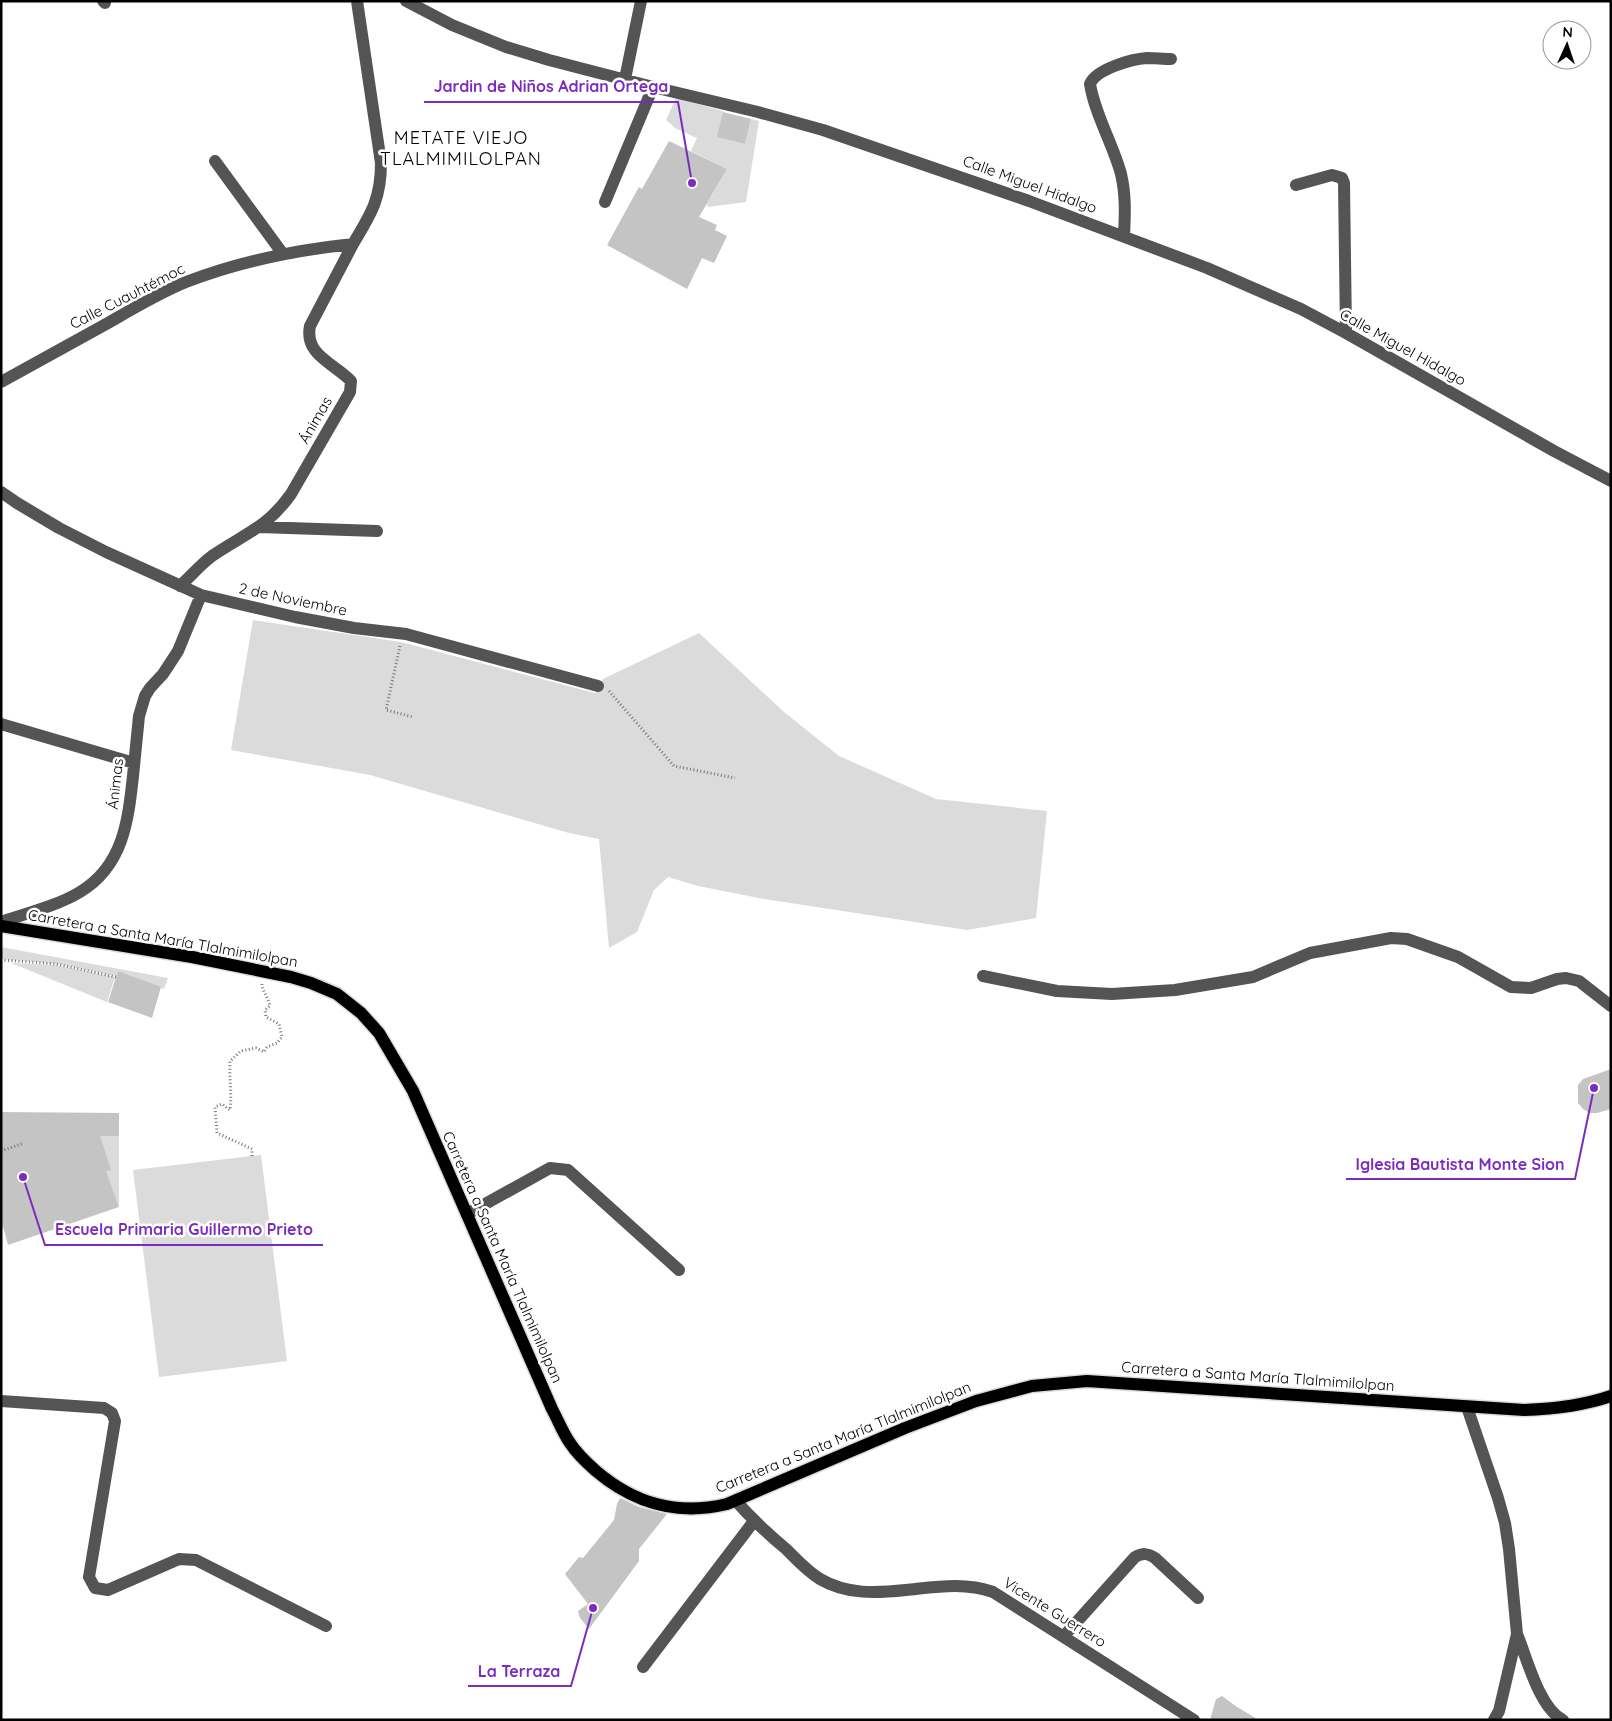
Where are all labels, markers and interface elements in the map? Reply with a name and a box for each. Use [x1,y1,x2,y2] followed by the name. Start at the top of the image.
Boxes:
[1542,20,1592,70] north arrow
[1562,23,1573,41] text: N
[424,71,678,102] callout: Jardin de Niños Adrian Ortega
[434,76,668,96] text: Jardin de Niños Adrian Ortega
[380,126,542,170] district label: METATE VIEJO TLALMIMILOLPAN
[960,151,1100,217] street label: Calle Miguel Hidalgo
[66,259,188,333] street label: Calle Cuauhtémoc
[1337,304,1469,390] street label: Calle Miguel Hidalgo
[294,393,336,447] street label: Ánimas
[237,578,349,620] street label: 2 de Noviembre
[103,757,127,811] street label: Ánimas
[27,905,299,971] street label: Carretera a Santa María Tlalmimilolpan
[439,1128,567,1386] street label: Carretera a Santa María Tlalmimilolpan
[1346,1148,1575,1179] callout: Iglesia Bautista Monte Sion
[1356,1154,1564,1174] text: Iglesia Bautista Monte Sion
[45,1214,323,1245] callout: Escuela Primaria Guillermo Prieto
[55,1219,313,1239] text: Escuela Primaria Guillermo Prieto
[1121,1357,1395,1395] street label: Carretera a Santa María Tlalmimilolpan
[713,1377,973,1497] street label: Carretera a Santa María Tlalmimilolpan
[1000,1573,1110,1651] street label: Vicente Guerrero
[468,1655,571,1686] callout: La Terraza
[478,1661,560,1681] text: La Terraza

